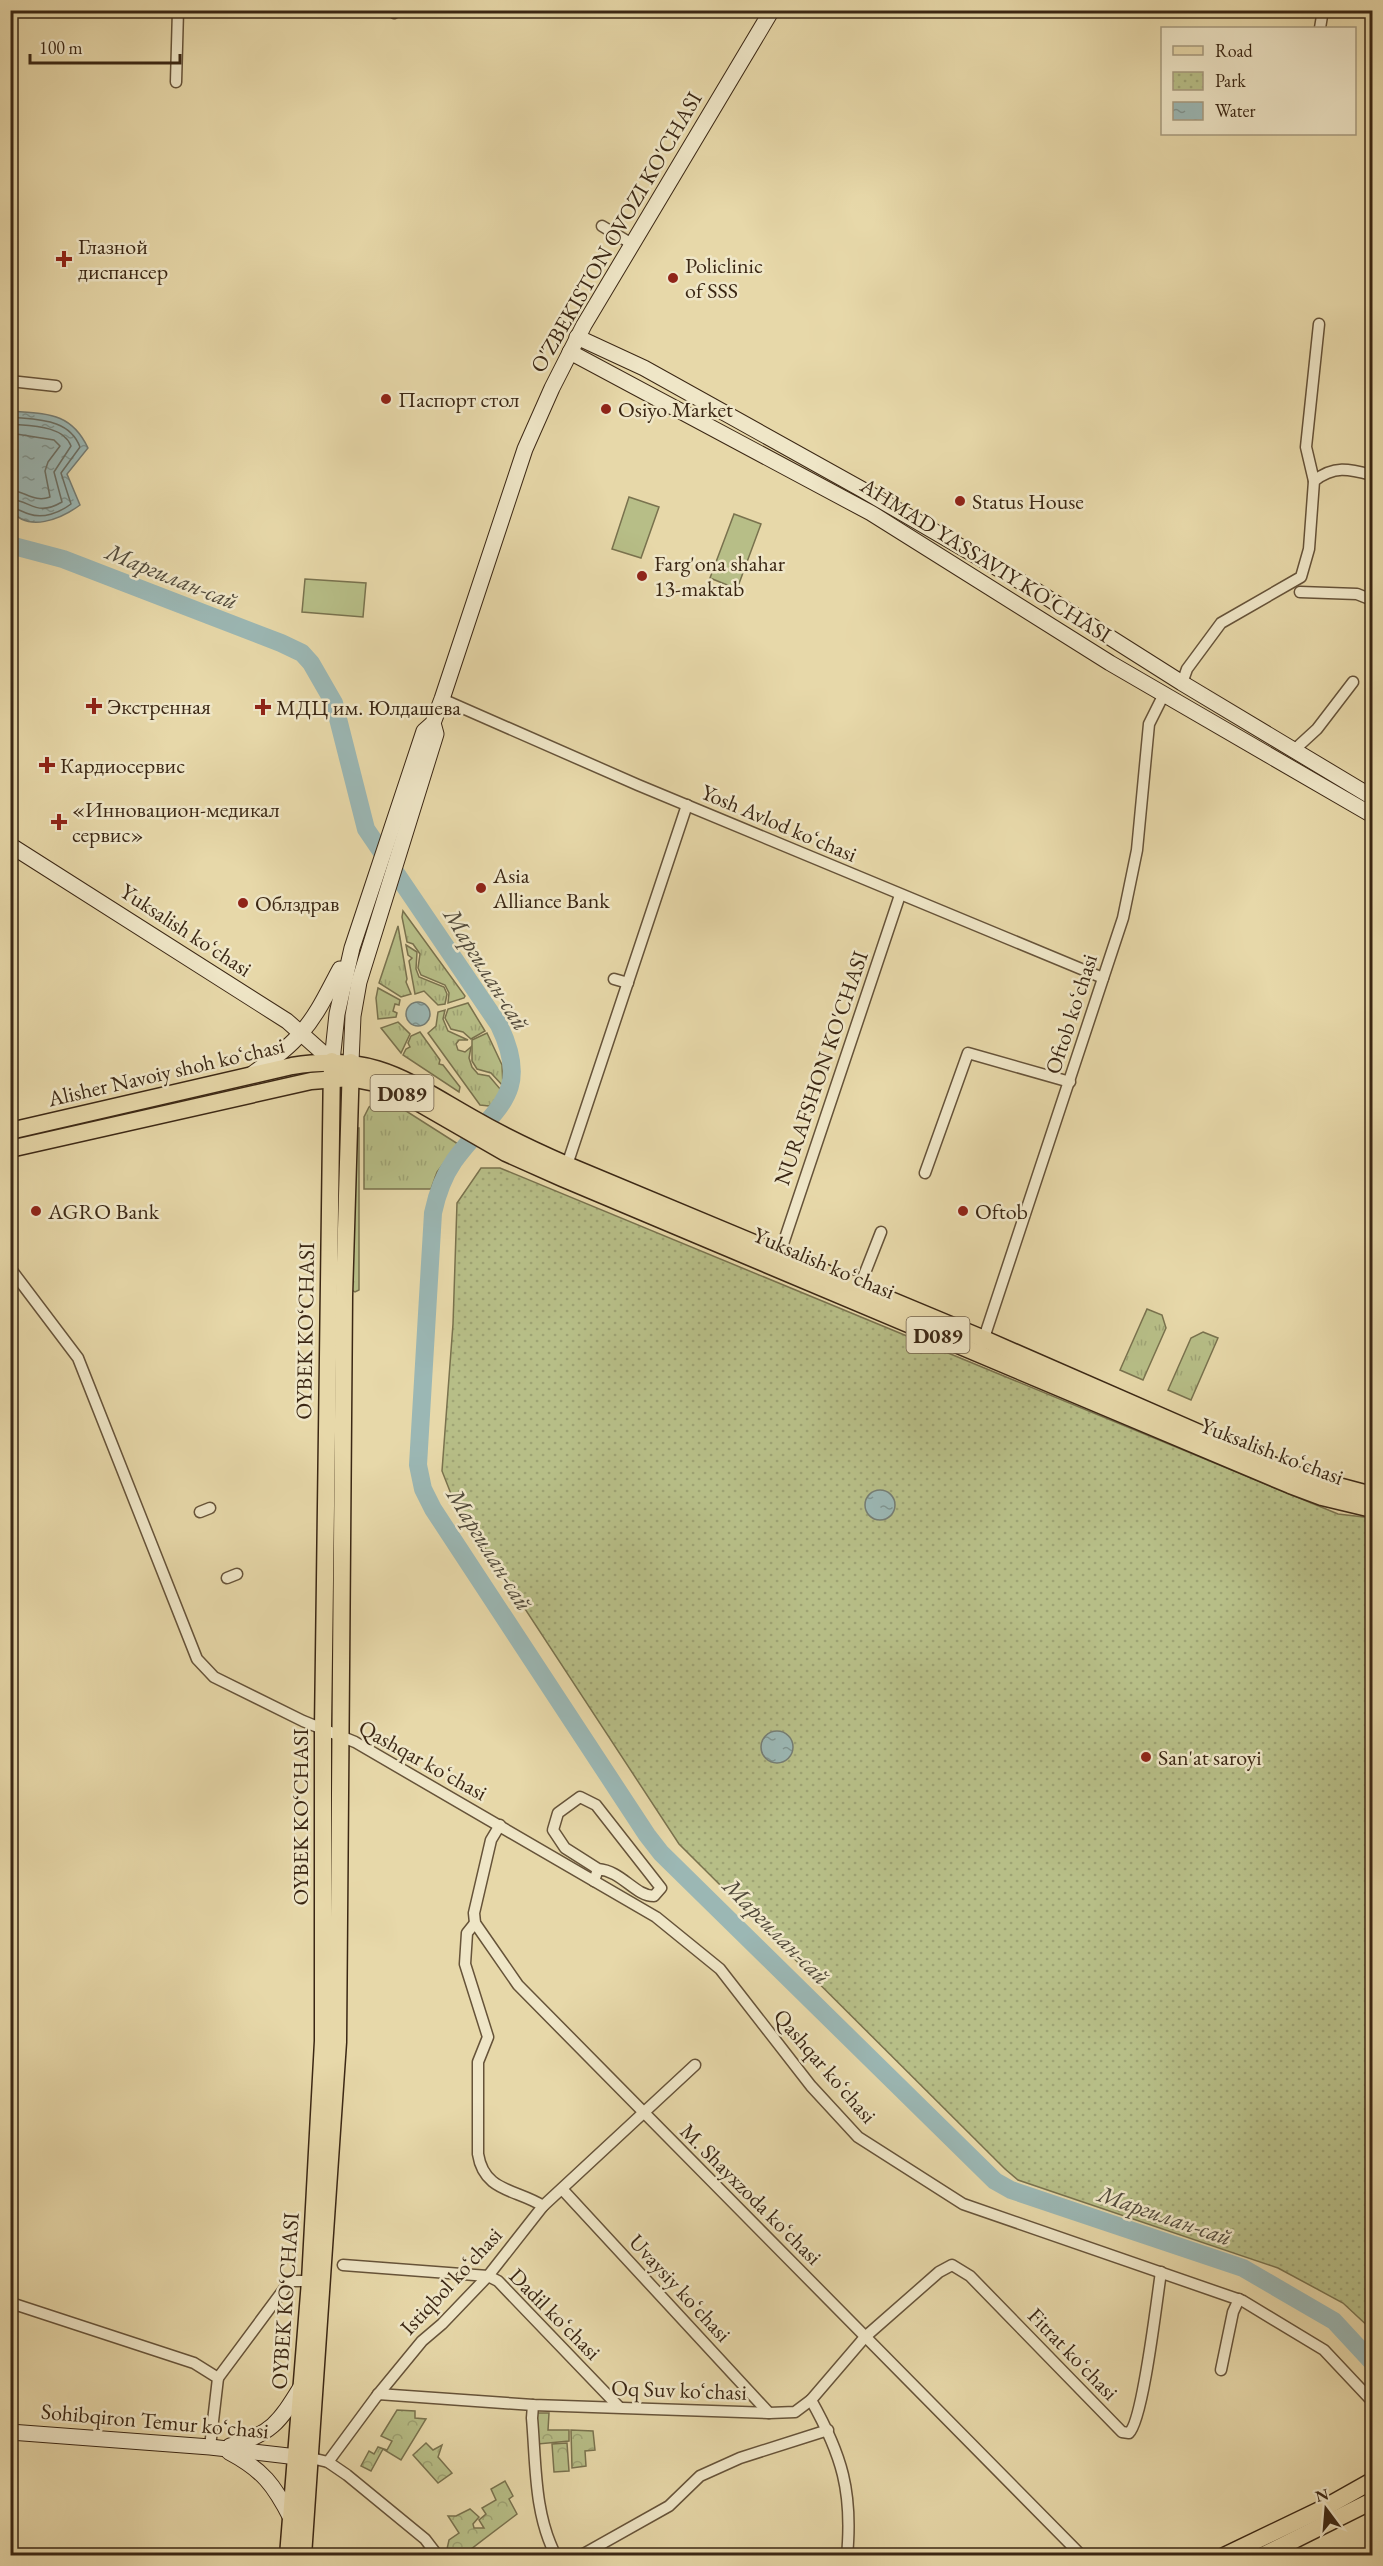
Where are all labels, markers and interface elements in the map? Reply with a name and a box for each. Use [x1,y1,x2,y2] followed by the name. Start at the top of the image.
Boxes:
[30,27,180,65] scale bar
[1161,27,1356,135] legend
[39,36,83,59] text: 100 m
[1215,39,1254,62] text: Road
[1215,69,1246,92] text: Park
[523,86,709,378] street label: O'ZBEKISTON OVOZI KO'CHASI
[1215,99,1256,122] text: Water
[78,232,168,286] place label: Глазной диспансер
[55,250,73,268] marker: Глазной диспансер
[685,251,763,305] place label: Policlinic of SSS
[666,271,680,285] marker: Policlinic of SSS
[398,385,520,414] place label: Паспорт стол
[379,392,393,406] marker: Паспорт стол
[618,395,733,424] place label: Osiyo Market
[599,402,613,416] marker: Osiyo Market
[854,470,1117,650] street label: AHMAD YASSAVIY KO'CHASI
[972,487,1084,516] place label: Status House
[953,494,967,508] marker: Status House
[100,535,242,616] water label: Маргилан-сай
[654,549,786,603] place label: Farg'ona shahar 13-maktab
[635,569,649,583] marker: Farg'ona shahar 13-maktab
[107,692,211,721] place label: Экстренная
[276,693,461,722] place label: МДЦ им. Юлдашева
[85,697,103,715] marker: Экстренная
[254,698,272,716] marker: МДЦ им. Юлдашева
[60,751,185,780] place label: Кардиосервис
[38,756,56,774] marker: Кардиосервис
[697,777,861,869] street label: Yosh Avlod koʻchasi
[72,795,280,849] place label: «Инновацион-медикал сервис»
[50,813,68,831] marker: «Инновацион-медикал сервис»
[492,861,610,915] place label: Asia Alliance Bank
[115,877,257,983] street label: Yuksalish koʻchasi
[474,881,488,895] marker: Asia Alliance Bank
[255,889,339,918] place label: Облздрав
[236,896,250,910] marker: Облздрав
[436,900,537,1036] water label: Маргилан-сай
[767,947,875,1189] street label: NURAFSHON KO'CHASI
[1038,950,1104,1078] street label: Oftob koʻchasi
[44,1031,287,1114] street label: Alisher Navoiy shoh koʻchasi
[370,1075,434,1111] road number: D089
[47,1197,160,1226] place label: AGRO Bank
[975,1197,1028,1226] place label: Oftob
[29,1204,43,1218] marker: AGRO Bank
[956,1204,970,1218] marker: Oftob
[749,1220,899,1306] street label: Yuksalish koʻchasi
[289,1242,321,1420] street label: OYBEK KO‘CHASI
[906,1317,970,1353] road number: D089
[1196,1410,1348,1492] street label: Yuksalish koʻchasi
[439,1480,540,1616] water label: Маргилан-сай
[353,1713,493,1807] street label: Qashqar koʻchasi
[286,1728,315,1906] street label: OYBEK KO‘CHASI
[1158,1743,1262,1772] place label: San'at saroyi
[1139,1750,1153,1764] marker: San'at saroyi
[715,1869,837,1991] water label: Маргилан-сай
[767,2003,883,2129] street label: Qashqar koʻchasi
[674,2117,828,2271] street label: M. Shayxzoda koʻchasi
[1092,2177,1236,2252] water label: Маргилан-сай
[264,2211,306,2390] street label: OYBEK KO‘CHASI
[394,2221,508,2341] street label: Istiqbol koʻchasi
[623,2228,737,2348] street label: Uvaysiy koʻchasi
[503,2262,607,2366] street label: Dadil koʻchasi
[1022,2301,1124,2407] street label: Fitrat koʻchasi
[611,2373,747,2407] street label: Oq Suv koʻchasi
[40,2397,270,2445] street label: Sohibqiron Temur koʻchasi
[1296,2479,1356,2539] north arrow
[1313,2483,1331,2507] text: N

